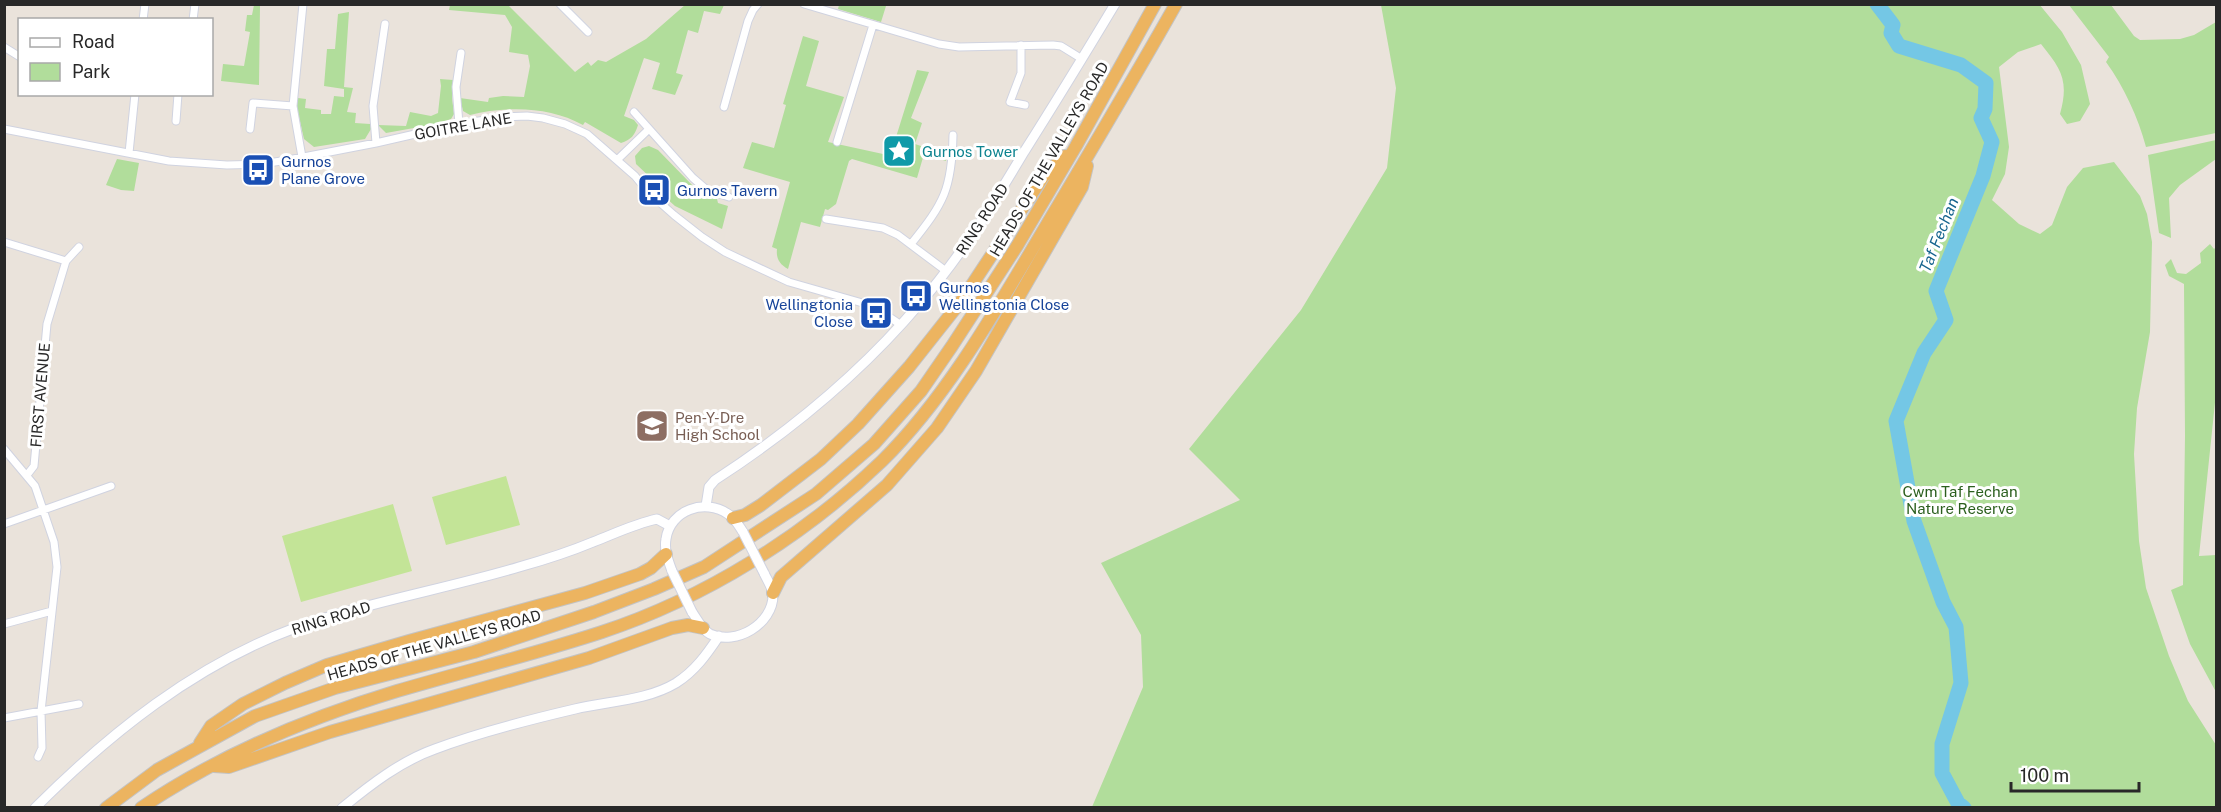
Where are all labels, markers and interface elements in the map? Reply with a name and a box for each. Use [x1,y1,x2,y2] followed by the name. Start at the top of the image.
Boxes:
[18,18,213,96] legend
[72,31,115,52] text: Road
[986,59,1112,259] street label: HEADS OF THE VALLEYS ROAD
[72,61,110,82] text: Park
[413,109,513,143] street label: GOITRE LANE
[881,133,917,169] place icon: Gurnos Tower
[922,143,1018,160] place label: Gurnos Tower
[240,152,276,188] bus stop icon: Gurnos Plane Grove
[281,153,365,187] place label: Gurnos Plane Grove
[636,172,672,208] bus stop icon: Gurnos Tavern
[953,180,1011,258] street label: RING ROAD
[677,182,777,199] place label: Gurnos Tavern
[1915,195,1963,275] water label: Taf Fechan
[898,278,934,314] bus stop icon: Gurnos Wellingtonia Close
[939,279,1069,313] place label: Gurnos Wellingtonia Close
[858,295,894,331] bus stop icon: Wellingtonia Close
[765,296,853,330] place label: Wellingtonia Close
[27,342,53,448] street label: FIRST AVENUE
[634,408,670,444] school or university icon: Pen-Y-Dre High School
[675,409,760,443] place label: Pen-Y-Dre High School
[1902,483,2018,517] park label: Cwm Taf Fechan Nature Reserve
[289,598,373,638] street label: RING ROAD
[325,606,543,684] street label: HEADS OF THE VALLEYS ROAD
[2011,755,2138,793] scale bar
[2020,765,2069,786] text: 100 m

